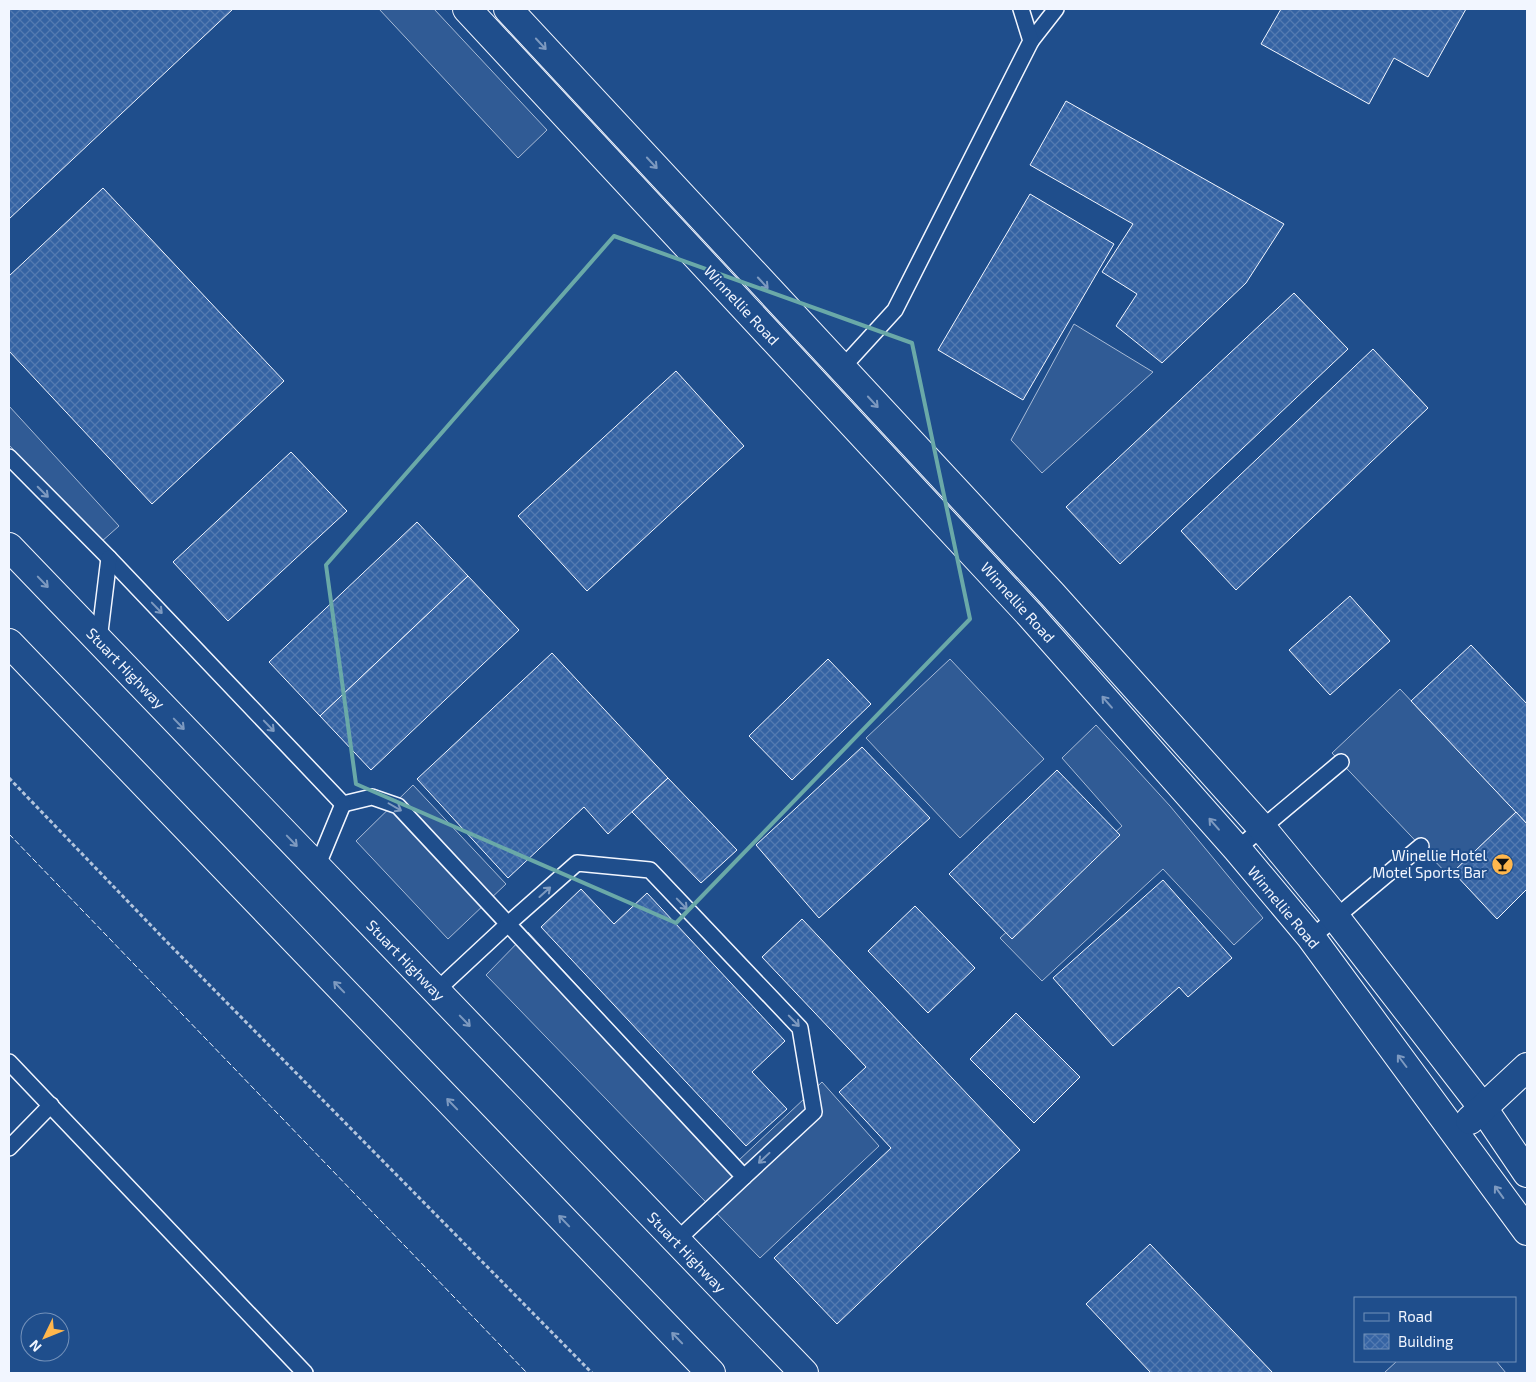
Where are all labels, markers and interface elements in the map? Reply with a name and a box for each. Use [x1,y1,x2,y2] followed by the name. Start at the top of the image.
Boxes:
[535,38,547,51] one-way arrow
[646,157,658,170] one-way arrow
[701,262,783,348] street label: Winnellie Road
[757,276,769,289] one-way arrow
[867,395,879,408] one-way arrow
[37,486,49,498] one-way arrow
[977,558,1059,646] street label: Winnellie Road
[36,576,49,588] one-way arrow
[151,602,163,615] one-way arrow
[83,624,169,712] street label: Stuart Highway
[1101,696,1113,709] one-way arrow
[173,718,186,730] one-way arrow
[263,719,275,732] one-way arrow
[388,801,402,812] one-way arrow
[1209,818,1220,831] one-way arrow
[286,835,298,848] one-way arrow
[1372,846,1488,881] place label: Winellie Hotel Motel Sports Bar
[1491,852,1515,876] bar icon: Winellie Hotel Motel Sports Bar
[1244,862,1324,952] street label: Winnellie Road
[538,886,551,898] one-way arrow
[675,897,687,909] one-way arrow
[363,916,449,1004] street label: Stuart Highway
[333,980,345,993] one-way arrow
[459,1015,471,1028] one-way arrow
[788,1015,800,1027] one-way arrow
[1397,1054,1407,1068] one-way arrow
[446,1097,458,1110] one-way arrow
[758,1152,771,1164] one-way arrow
[1493,1186,1504,1199] one-way arrow
[644,1208,730,1296] street label: Stuart Highway
[558,1215,571,1227] one-way arrow
[1354,1297,1516,1362] legend
[1398,1307,1433,1325] text: Road
[20,1312,70,1362] north arrow
[671,1332,683,1344] one-way arrow
[1398,1332,1454,1350] text: Building
[25,1337,45,1356] text: N

